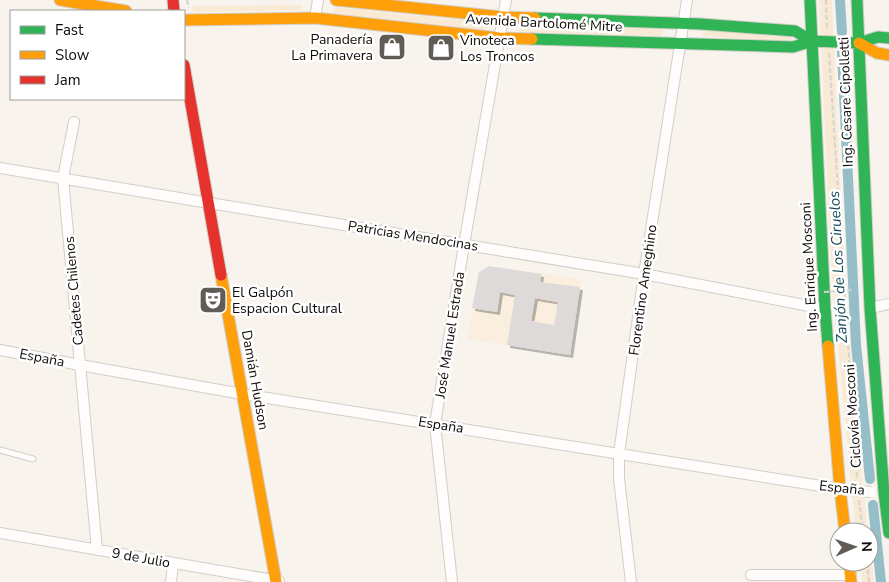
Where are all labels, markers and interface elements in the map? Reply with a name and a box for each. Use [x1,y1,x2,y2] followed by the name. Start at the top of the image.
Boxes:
[465,9,623,37] street label: Avenida Bartolomé Mitre
[10,10,185,100] legend
[55,20,84,40] text: Fast
[291,30,373,65] place label: Panadería La Primavera
[459,31,535,66] place label: Vinoteca Los Troncos
[377,32,407,62] shop icon: Panadería La Primavera
[426,33,456,63] shop icon: Vinoteca Los Troncos
[834,37,858,167] street label: Ing. Cesare Cipolletti
[55,45,90,65] text: Slow
[54,70,81,90] text: Jam
[824,190,852,344] water label: Zanjón de Los Ciruelos
[796,202,822,332] street label: Ing. Enrique Mosconi
[346,216,480,256] street label: Patricias Mendocinas
[624,223,662,357] street label: Florentino Ameghino
[60,235,88,346] street label: Cadetes Chilenos
[430,270,469,401] street label: José Manuel Estrada
[232,283,343,318] place label: El Galpón Espacion Cultural
[198,285,228,315] theatre icon: El Galpón Espacion Cultural
[237,329,273,431] street label: Damián Hudson
[18,344,66,372] street label: España
[840,363,866,469] street label: Ciclovía Mosconi
[417,412,465,438] street label: España
[818,476,866,500] street label: España
[829,522,879,572] north arrow
[857,541,876,552] text: N
[110,544,172,572] street label: 9 de Julio

